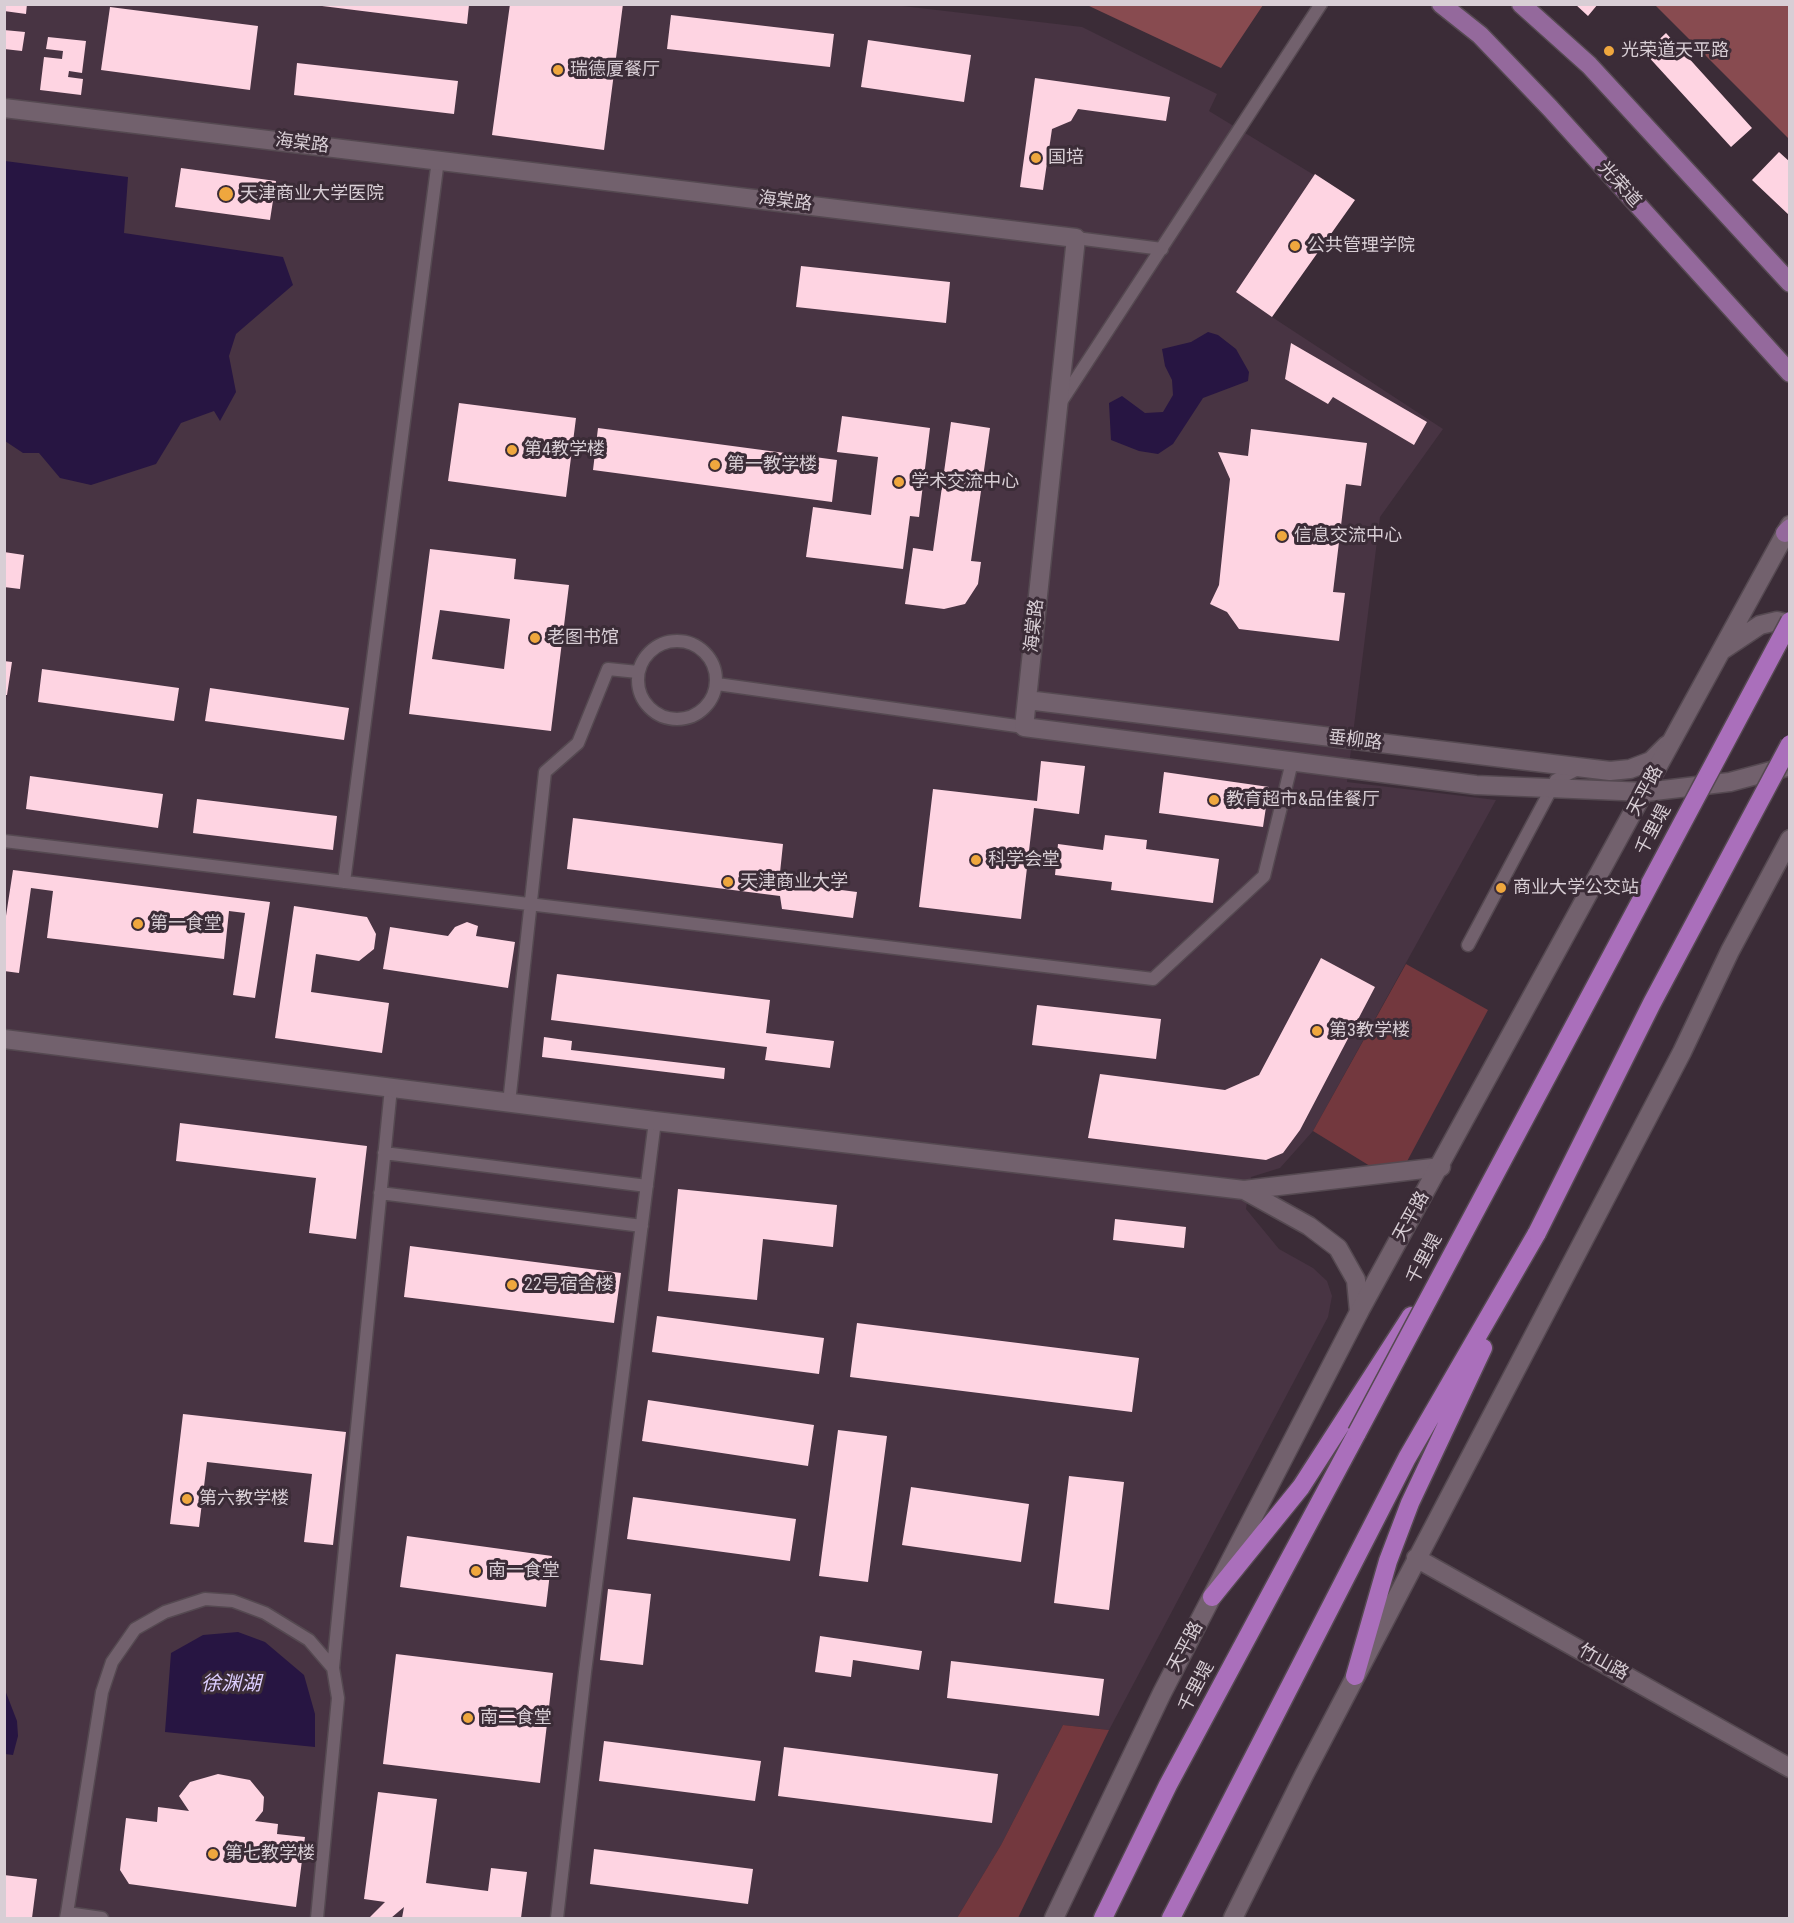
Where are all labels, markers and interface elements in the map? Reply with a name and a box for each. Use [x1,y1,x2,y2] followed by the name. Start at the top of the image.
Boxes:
[1621,40,1729,62] place label: 光荣道天平路
[1602,44,1616,58] marker: 光荣道天平路
[570,59,660,81] place label: 瑞德厦餐厅
[551,63,565,77] marker: 瑞德厦餐厅
[274,130,330,158] street label: 海棠路
[1048,147,1084,169] place label: 国培
[1029,151,1043,165] marker: 国培
[1593,158,1645,212] street label: 光荣道
[240,183,384,205] place label: 天津商业大学医院
[217,185,235,203] marker: 天津商业大学医院
[757,188,813,216] street label: 海棠路
[1307,235,1415,257] place label: 公共管理学院
[1288,239,1302,253] marker: 公共管理学院
[524,439,605,461] place label: 第4教学楼
[505,443,519,457] marker: 第4教学楼
[727,454,817,476] place label: 第一教学楼
[708,458,722,472] marker: 第一教学楼
[911,471,1019,493] place label: 学术交流中心
[892,475,906,489] marker: 学术交流中心
[1294,525,1402,547] place label: 信息交流中心
[1275,529,1289,543] marker: 信息交流中心
[1021,598,1049,654] street label: 海棠路
[547,627,619,649] place label: 老图书馆
[528,631,542,645] marker: 老图书馆
[1327,727,1383,755] street label: 垂柳路
[1624,762,1668,820] street label: 天平路
[1226,789,1380,811] place label: 教育超市&品佳餐厅
[1207,793,1221,807] marker: 教育超市&品佳餐厅
[1632,801,1676,859] street label: 千里堤
[988,849,1060,871] place label: 科学会堂
[969,853,983,867] marker: 科学会堂
[740,871,848,893] place label: 天津商业大学
[721,875,735,889] marker: 天津商业大学
[1513,877,1639,899] place label: 商业大学公交站
[1494,881,1508,895] marker: 商业大学公交站
[150,913,222,935] place label: 第一食堂
[131,917,145,931] marker: 第一食堂
[1329,1020,1410,1042] place label: 第3教学楼
[1310,1024,1324,1038] marker: 第3教学楼
[1389,1188,1435,1246] street label: 天平路
[1403,1230,1447,1288] street label: 千里堤
[524,1274,614,1296] place label: 22号宿舍楼
[505,1278,519,1292] marker: 22号宿舍楼
[199,1488,289,1510] place label: 第六教学楼
[180,1492,194,1506] marker: 第六教学楼
[488,1560,560,1582] place label: 南一食堂
[469,1564,483,1578] marker: 南一食堂
[1164,1618,1208,1676] street label: 天平路
[1574,1640,1632,1686] street label: 竹山路
[1175,1658,1219,1716] street label: 千里堤
[201,1673,261,1697] water label: 徐渊湖
[480,1707,552,1729] place label: 南二食堂
[461,1711,475,1725] marker: 南二食堂
[225,1843,315,1865] place label: 第七教学楼
[206,1847,220,1861] marker: 第七教学楼

